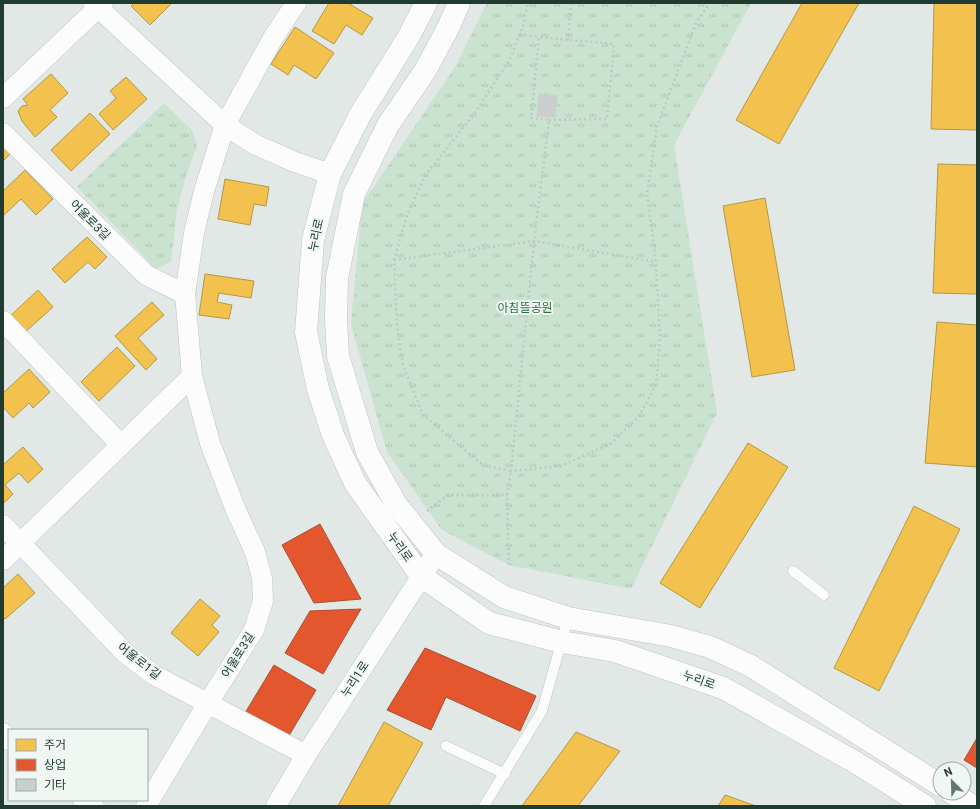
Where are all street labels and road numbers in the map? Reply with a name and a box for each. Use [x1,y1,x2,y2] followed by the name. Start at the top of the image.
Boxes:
[67,197,113,243] street label: 어울로3길
[306,217,326,253] street label: 누리로
[385,529,415,565] street label: 누리로
[219,630,257,680] street label: 어울로3길
[115,640,163,682] street label: 어울로1길
[338,658,372,700] street label: 누리1로
[681,668,717,692] street label: 누리로

